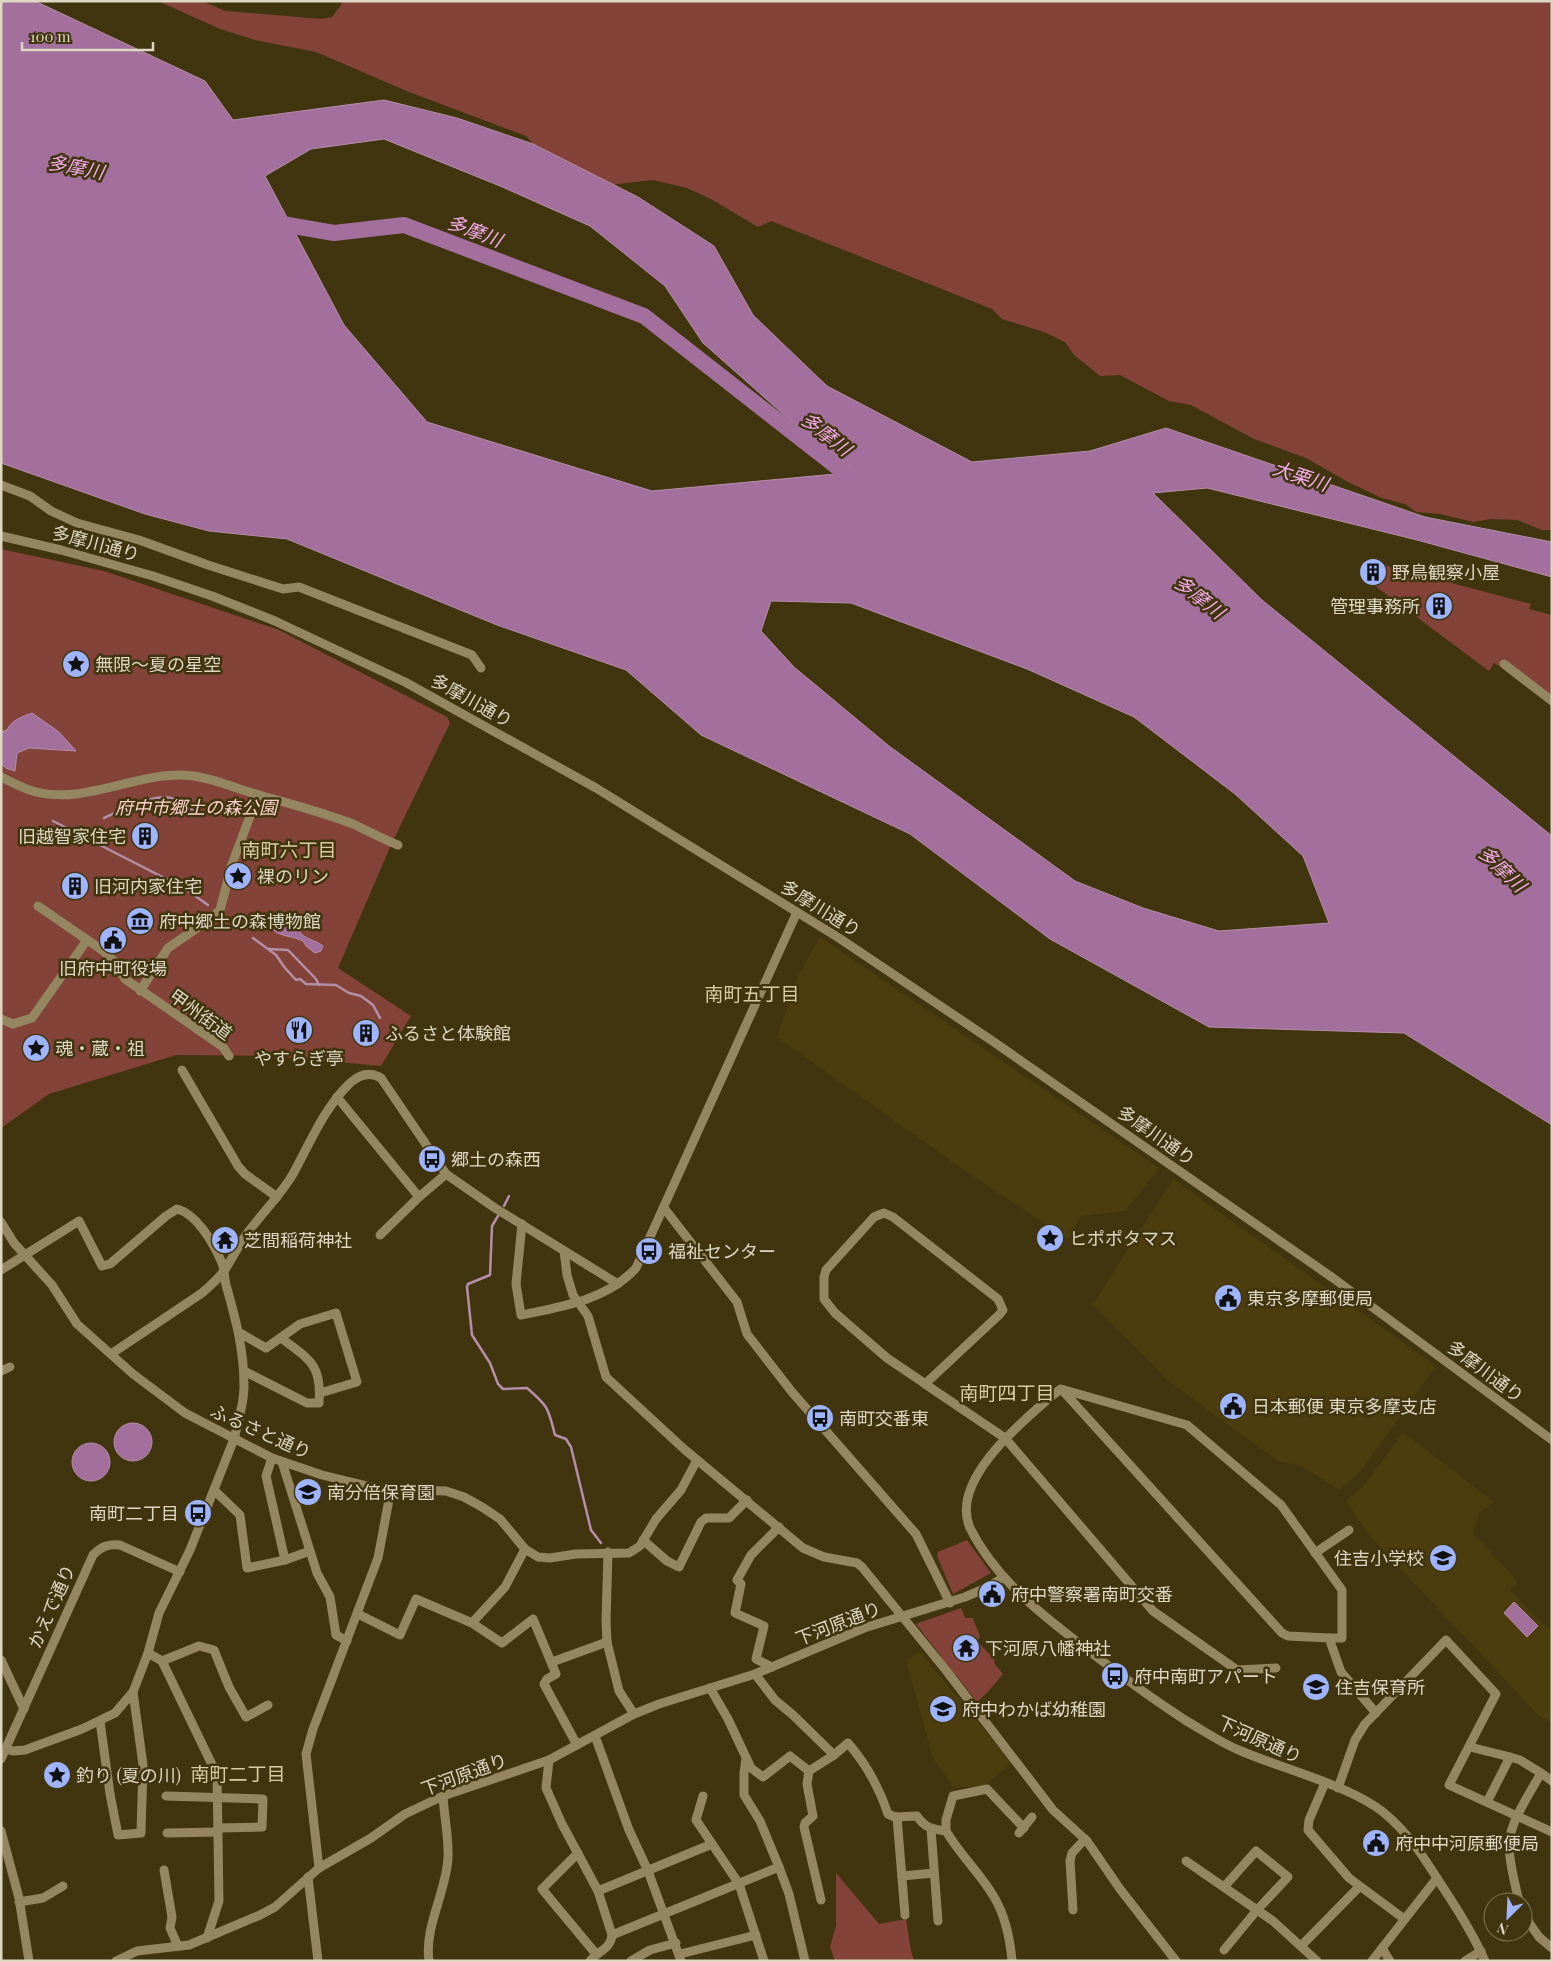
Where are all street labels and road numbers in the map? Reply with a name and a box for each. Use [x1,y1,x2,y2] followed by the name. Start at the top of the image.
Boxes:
[49,520,143,566] street label: 多摩川通り
[427,668,517,732] street label: 多摩川通り
[776,874,866,942] street label: 多摩川通り
[165,983,237,1045] street label: 甲州街道
[1113,1099,1201,1171] street label: 多摩川通り
[1443,1334,1529,1408] street label: 多摩川通り
[207,1398,315,1464] street label: ふるさと通り
[22,1560,80,1652] street label: かえで通り
[792,1596,884,1650] street label: 下河原通り
[1214,1710,1306,1768] street label: 下河原通り
[418,1747,510,1801] street label: 下河原通り

